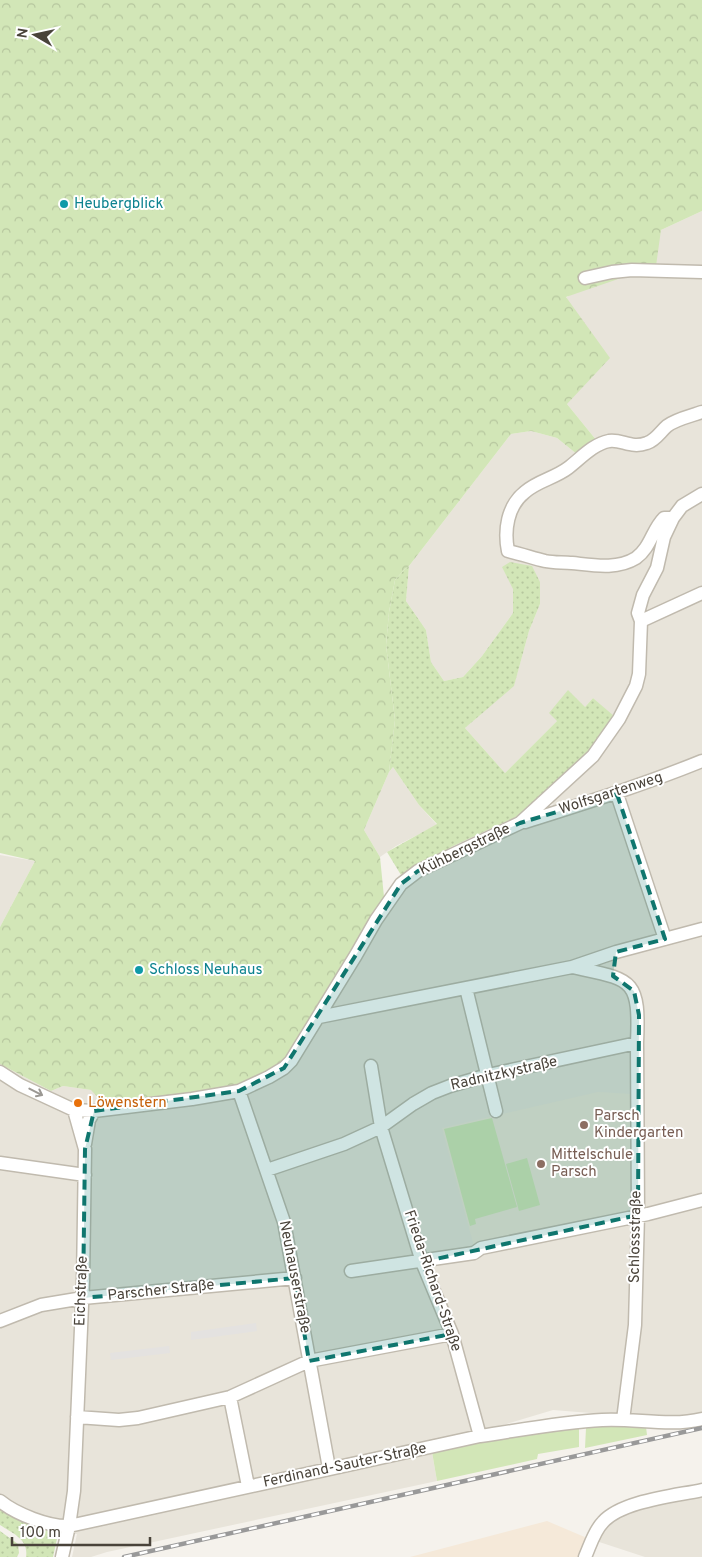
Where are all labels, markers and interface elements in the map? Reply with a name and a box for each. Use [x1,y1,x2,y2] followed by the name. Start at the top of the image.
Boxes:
[10,10,60,60] north arrow
[14,27,33,40] text: N
[74,195,164,214] place label: Heubergblick
[58,198,70,210] marker: Heubergblick
[557,768,665,820] street label: Wolfsgartenweg
[416,820,514,880] street label: Kühbergstraße
[149,961,262,980] place label: Schloss Neuhaus
[133,964,145,976] marker: Schloss Neuhaus
[449,1053,559,1095] street label: Radnitzkystraße
[28,1088,43,1098] one-way arrow
[88,1094,167,1113] place label: Löwenstern
[72,1097,84,1109] marker: Löwenstern
[594,1107,683,1143] place label: Parsch Kindergarten
[578,1119,590,1131] marker: Parsch Kindergarten
[551,1146,633,1182] place label: Mittelschule Parsch
[535,1158,547,1170] marker: Mittelschule Parsch
[626,1191,646,1283] street label: Schlossstraße
[399,1208,465,1354] street label: Frieda-Richard-Straße
[274,1219,314,1335] street label: Neuhauserstraße
[71,1255,93,1327] street label: Eichstraße
[107,1276,215,1306] street label: Parscher Straße
[261,1439,429,1493] street label: Ferdinand-Sauter-Straße
[12,1514,150,1546] scale bar
[20,1524,61,1543] text: 100 m

